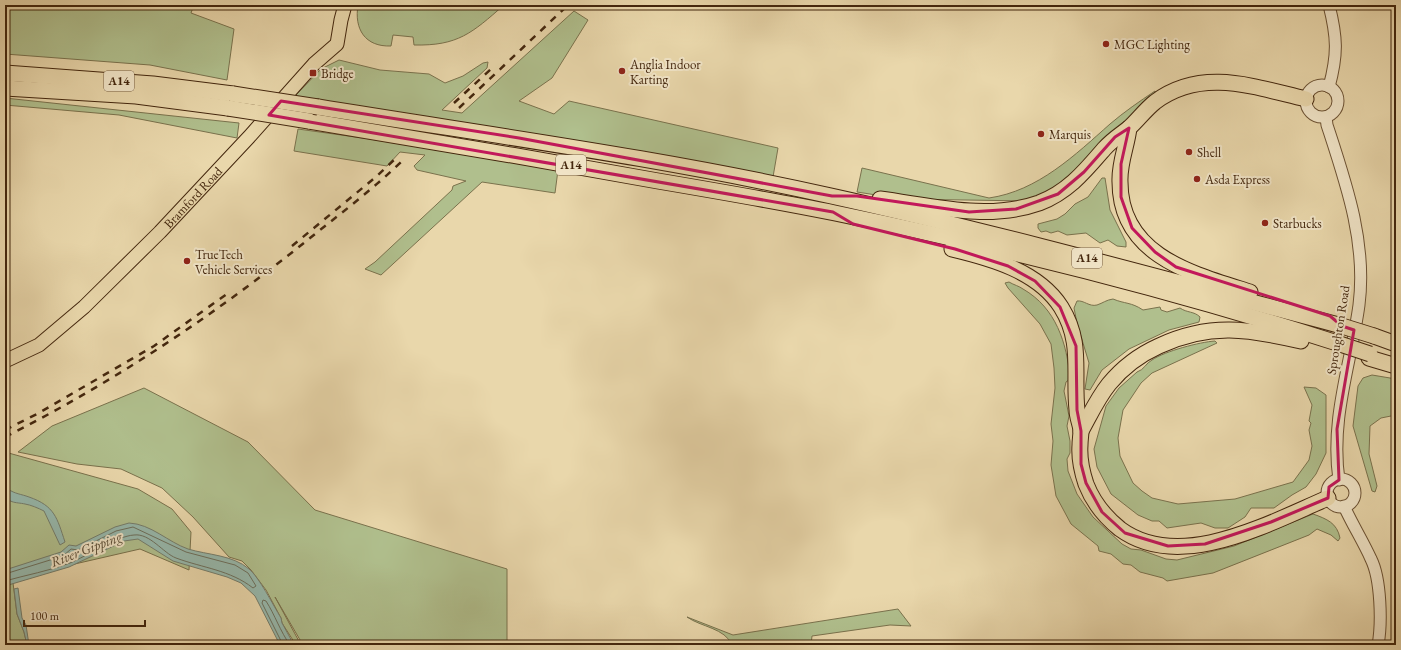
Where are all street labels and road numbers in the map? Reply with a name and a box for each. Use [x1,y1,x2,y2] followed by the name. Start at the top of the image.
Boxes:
[104,71,134,91] road number: A14
[556,155,586,175] road number: A14
[160,162,226,232] street label: Bramford Road
[1072,248,1102,268] road number: A14
[1323,284,1353,376] street label: Sproughton Road

